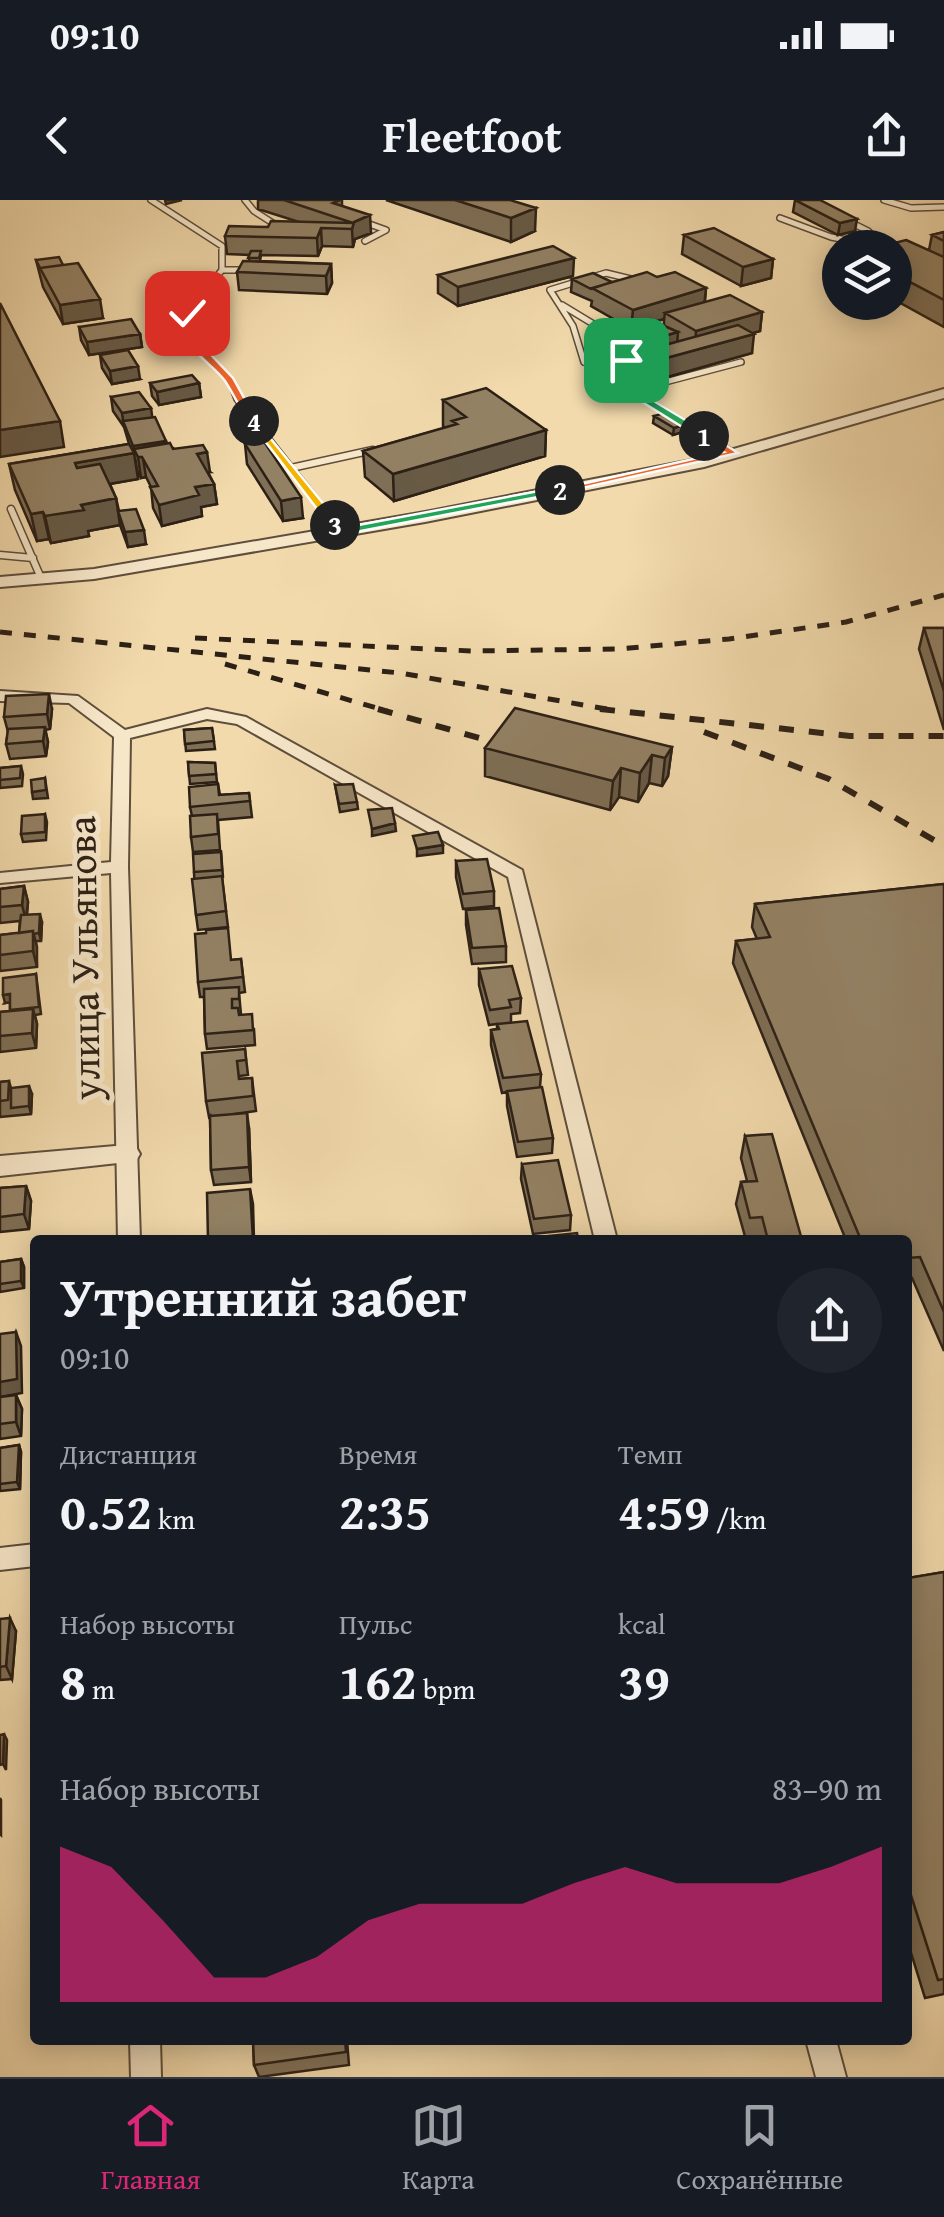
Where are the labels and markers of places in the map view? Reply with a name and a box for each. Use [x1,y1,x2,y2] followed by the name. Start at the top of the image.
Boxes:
[145,271,230,356] pin
[584,318,669,403] pin
[229,396,279,446] pin: 4
[679,411,729,461] pin: 1
[535,465,585,515] pin: 2
[310,500,360,550] pin: 3

